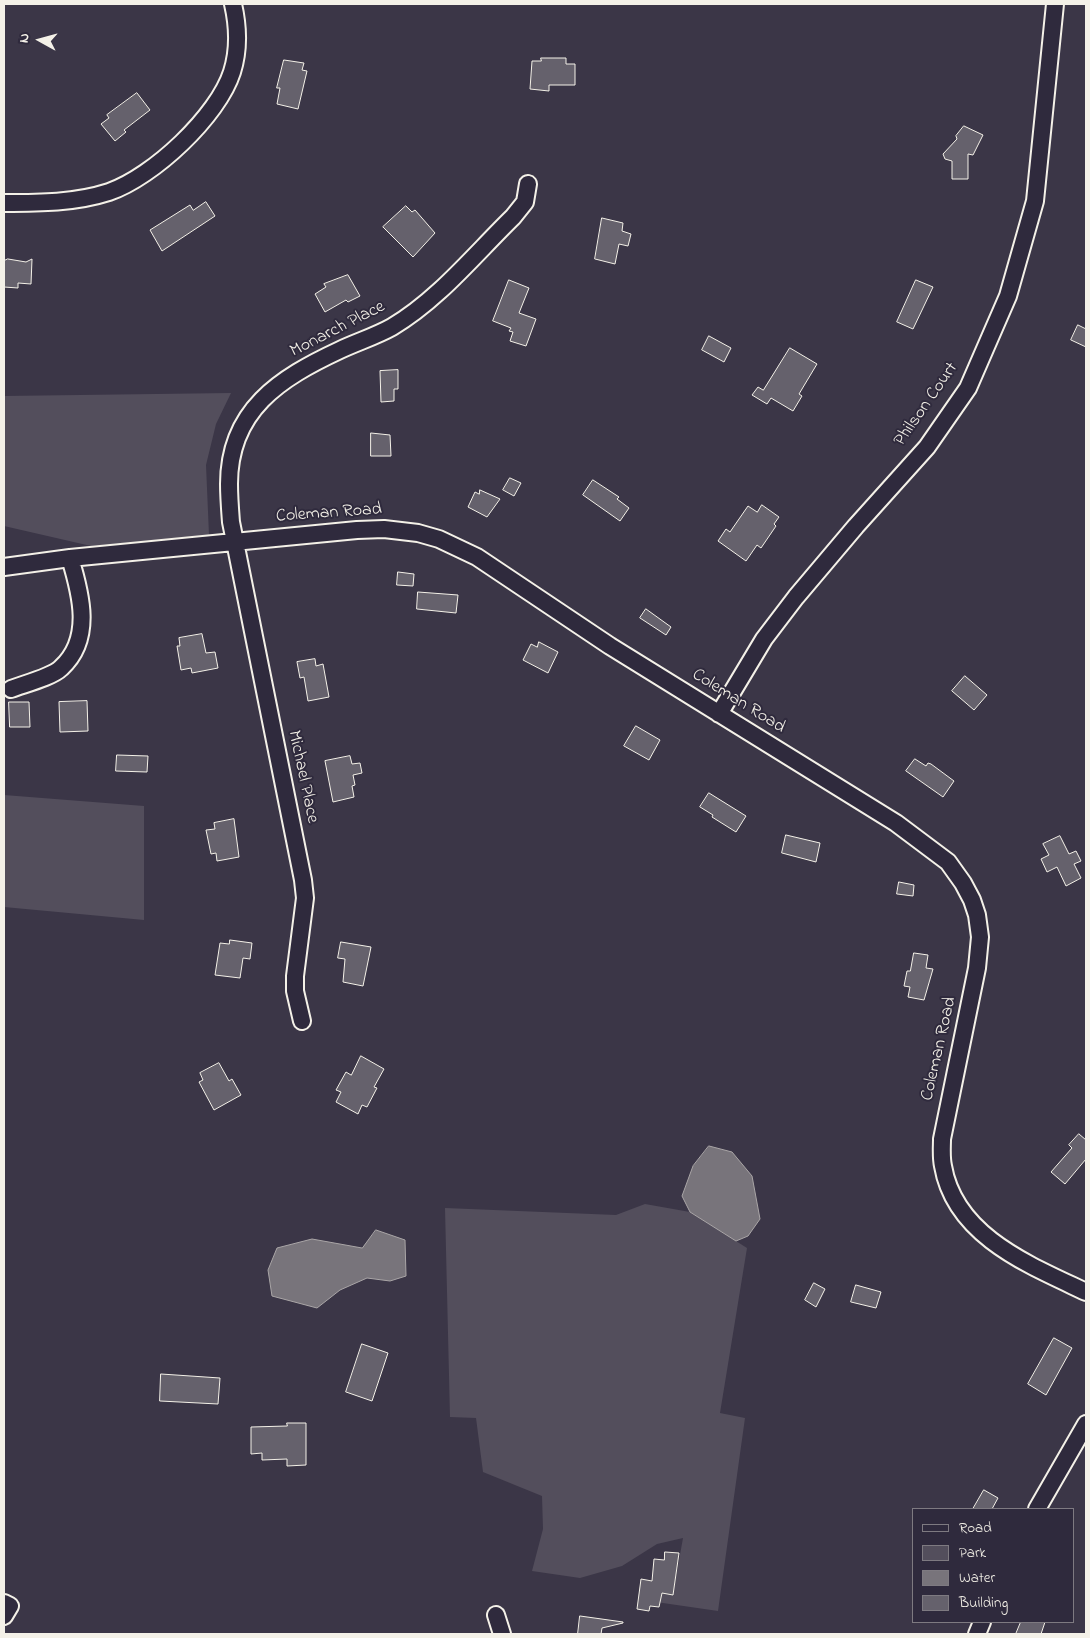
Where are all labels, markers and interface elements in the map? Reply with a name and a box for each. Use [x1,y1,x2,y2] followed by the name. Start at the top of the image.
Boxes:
[15,15,65,65] north arrow
[14,32,36,44] text: N
[287,297,389,363] street label: Monarch Place
[890,359,964,451] street label: Philson Court
[275,500,383,528] street label: Coleman Road
[687,665,789,739] street label: Coleman Road
[282,729,322,825] street label: Michael Place
[918,995,962,1103] street label: Coleman Road
[912,1508,1075,1623] legend
[959,1517,992,1539] text: Road
[959,1542,986,1564] text: Park
[959,1567,995,1589] text: Water
[959,1592,1008,1614] text: Building

